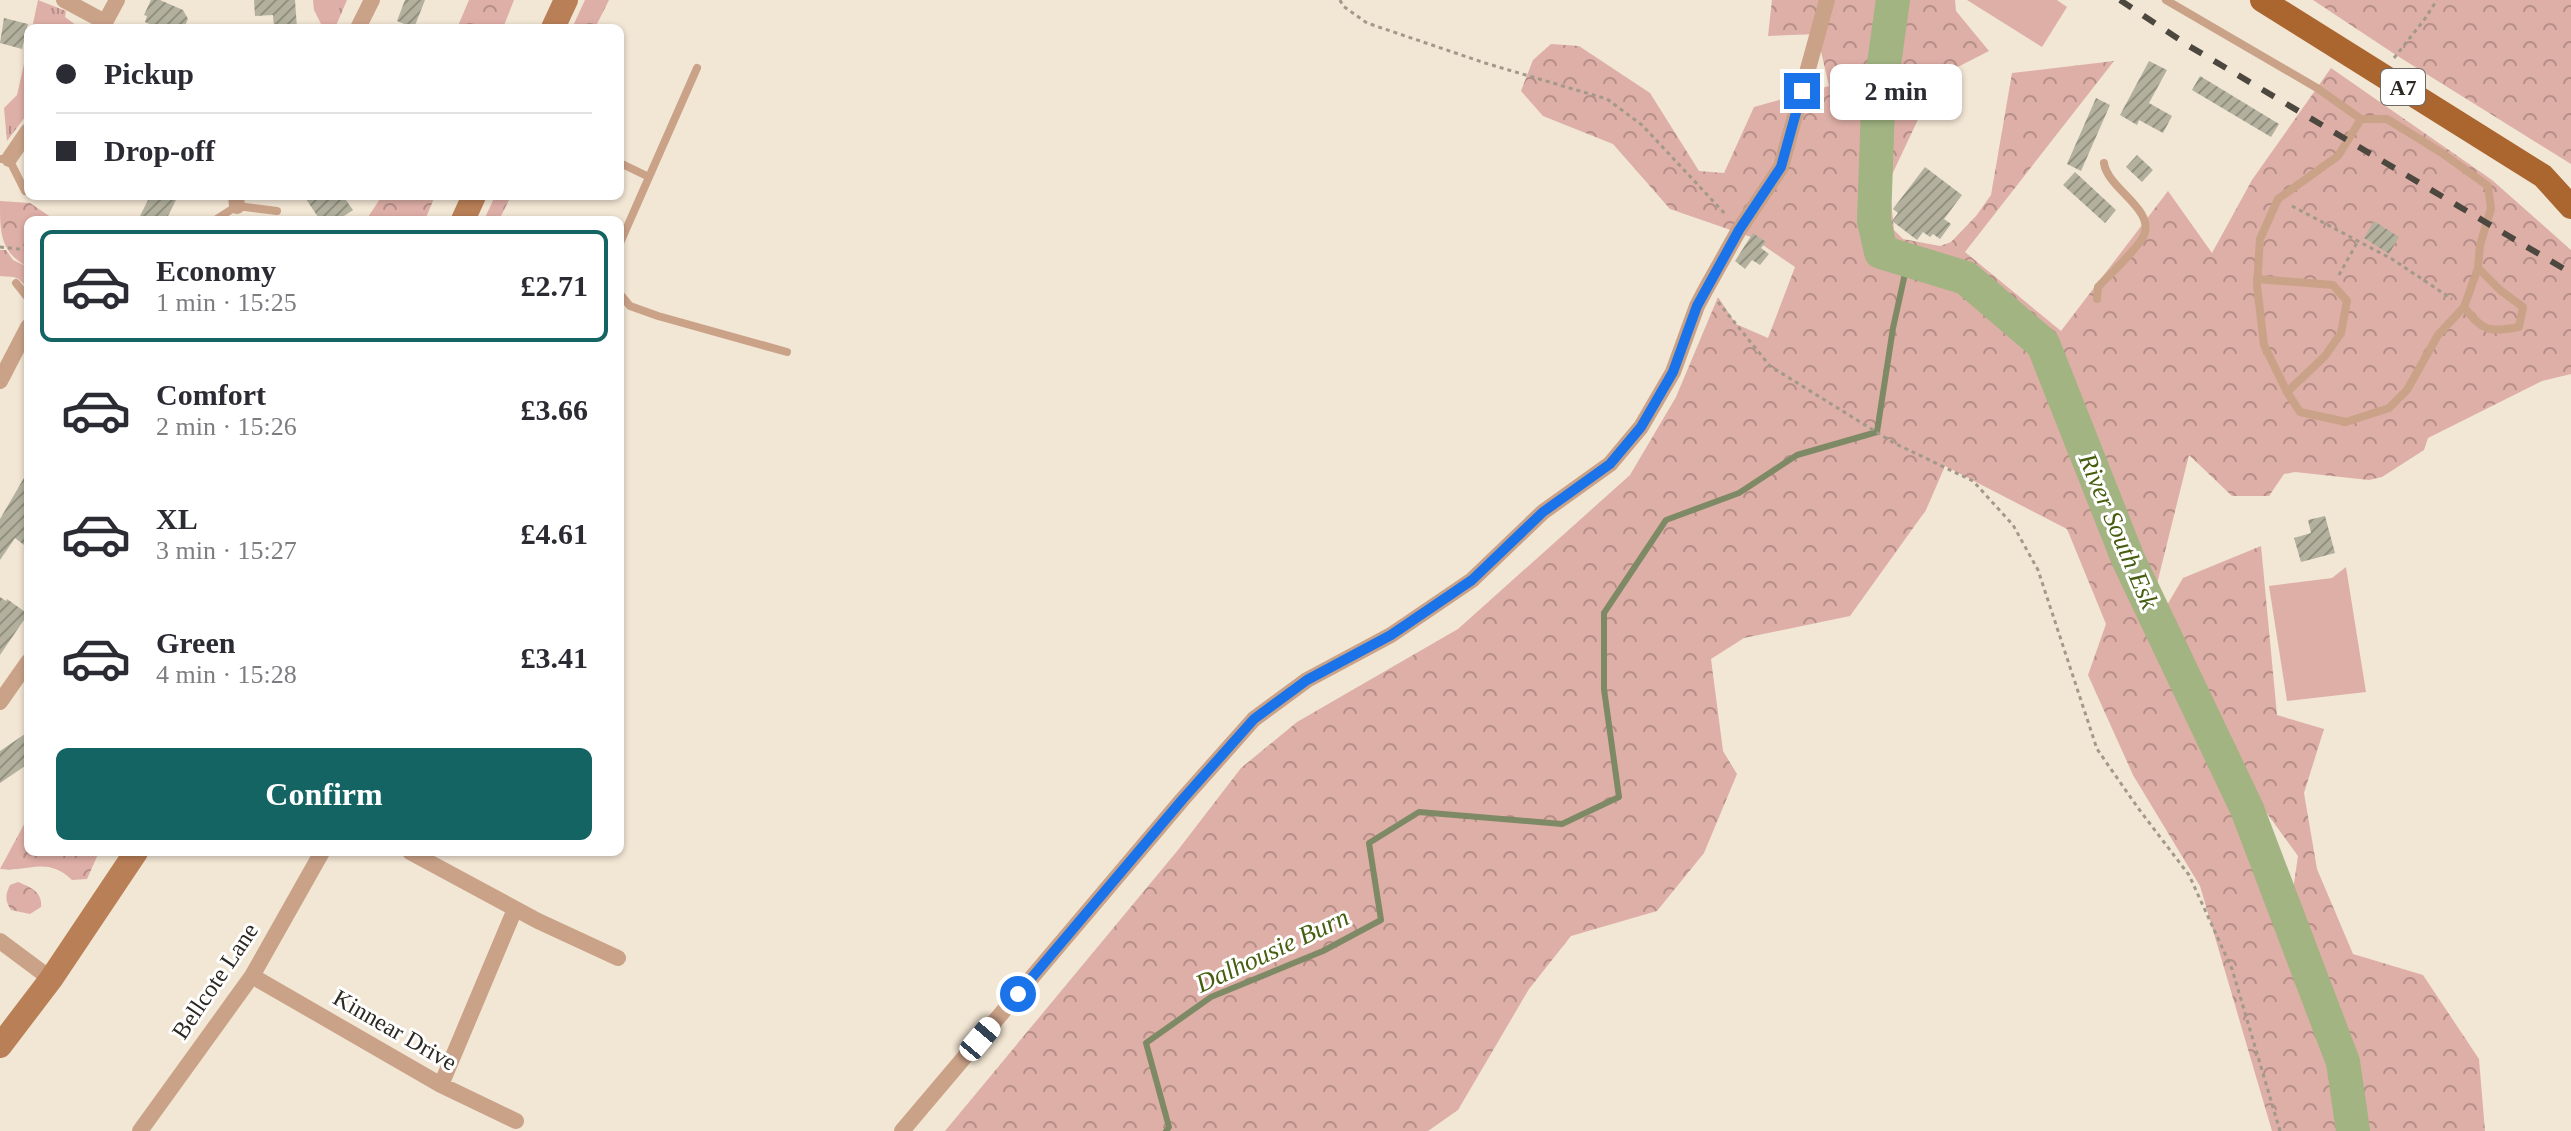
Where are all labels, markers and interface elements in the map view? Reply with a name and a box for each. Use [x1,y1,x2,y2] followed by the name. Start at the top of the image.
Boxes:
[104,57,194,90] text: Pickup
[1830,63,1962,119] callout: 2 min
[2381,69,2425,105] road number: A7
[1784,73,1820,109] route end
[1865,77,1927,106] text: 2 min
[104,134,215,167] text: Drop-off
[60,250,132,322] icon: car
[156,254,276,287] text: Economy
[521,269,588,302] text: £2.71
[156,288,297,317] text: 1 min · 15:25
[60,374,132,446] icon: car
[156,378,266,411] text: Comfort
[521,393,588,426] text: £3.66
[156,412,297,441] text: 2 min · 15:26
[2072,448,2165,614] water label: River South Esk
[60,498,132,570] icon: car
[156,502,198,535] text: XL
[521,517,588,550] text: £4.61
[156,536,297,565] text: 3 min · 15:27
[60,622,132,694] icon: car
[156,626,235,659] text: Green
[521,641,588,674] text: £3.41
[156,660,297,689] text: 4 min · 15:28
[56,748,592,840] button: Confirm
[1190,902,1353,999] water label: Dalhousie Burn
[167,918,263,1044] street label: Bellcote Lane
[1000,976,1036,1012] route start
[329,984,461,1076] street label: Kinnear Drive
[955,1013,1005,1065] car

